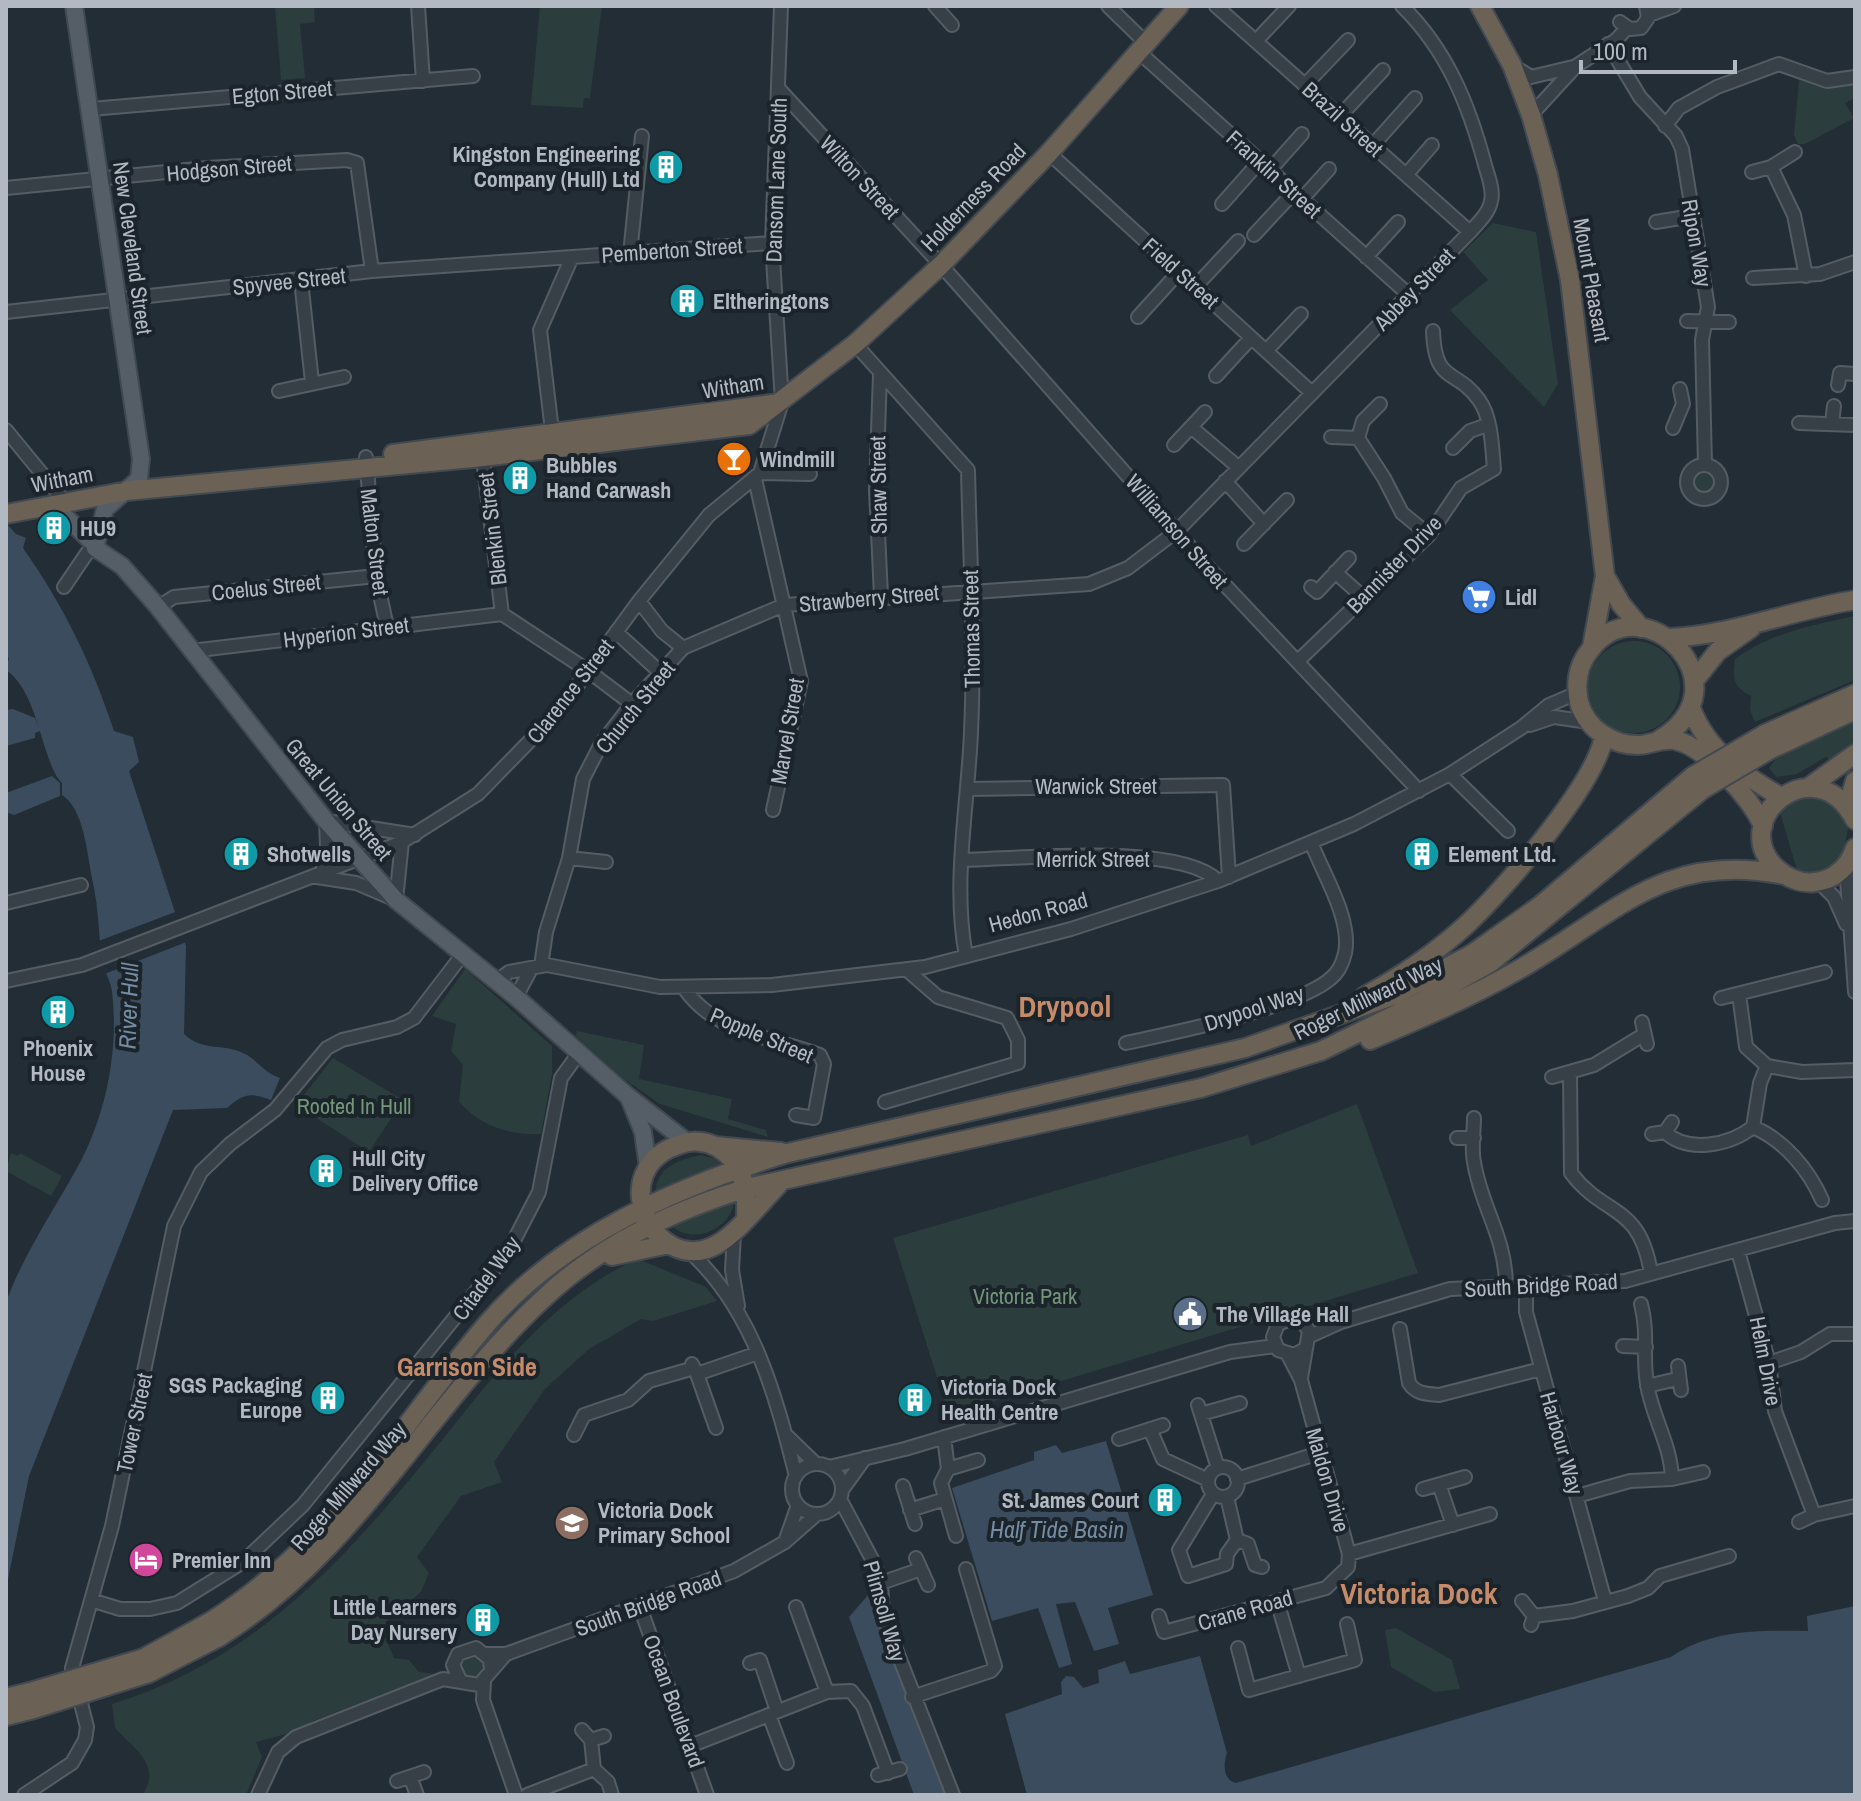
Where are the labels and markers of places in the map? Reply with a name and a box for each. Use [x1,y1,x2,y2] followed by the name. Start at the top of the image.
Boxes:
[453,139,640,194] place label: Kingston Engineering Company (Hull) Ltd
[647,148,685,186] building icon: Kingston Engineering Company (Hull) Ltd
[668,282,706,320] building icon: Eltheringtons
[713,286,829,316] place label: Eltheringtons
[715,440,753,478] bar icon: Windmill
[760,444,835,474] place label: Windmill
[546,450,671,505] place label: Bubbles Hand Carwash
[501,459,539,497] building icon: Bubbles Hand Carwash
[35,509,73,547] building icon: HU9
[80,513,116,543] place label: HU9
[1460,578,1498,616] supermarket icon: Lidl
[1505,582,1537,612] place label: Lidl
[222,835,260,873] building icon: Shotwells
[1403,835,1441,873] building icon: Element Ltd.
[267,839,351,869] place label: Shotwells
[1448,839,1556,869] place label: Element Ltd.
[39,993,77,1031] building icon: Phoenix House
[23,1033,93,1088] place label: Phoenix House
[352,1143,478,1198] place label: Hull City Delivery Office
[307,1152,345,1190] building icon: Hull City Delivery Office
[1171,1295,1209,1333] public building icon: The Village Hall
[1216,1299,1349,1329] place label: The Village Hall
[169,1370,302,1425] place label: SGS Packaging Europe
[941,1372,1058,1427] place label: Victoria Dock Health Centre
[309,1379,347,1417] building icon: SGS Packaging Europe
[896,1381,934,1419] building icon: Victoria Dock Health Centre
[1146,1481,1184,1519] building icon: St. James Court
[1002,1485,1139,1515] place label: St. James Court
[598,1495,730,1550] place label: Victoria Dock Primary School
[553,1504,591,1542] school or university icon: Victoria Dock Primary School
[127,1541,165,1579] hotel icon: Premier Inn
[172,1545,271,1575] place label: Premier Inn
[333,1592,457,1647] place label: Little Learners Day Nursery
[464,1601,502,1639] building icon: Little Learners Day Nursery

